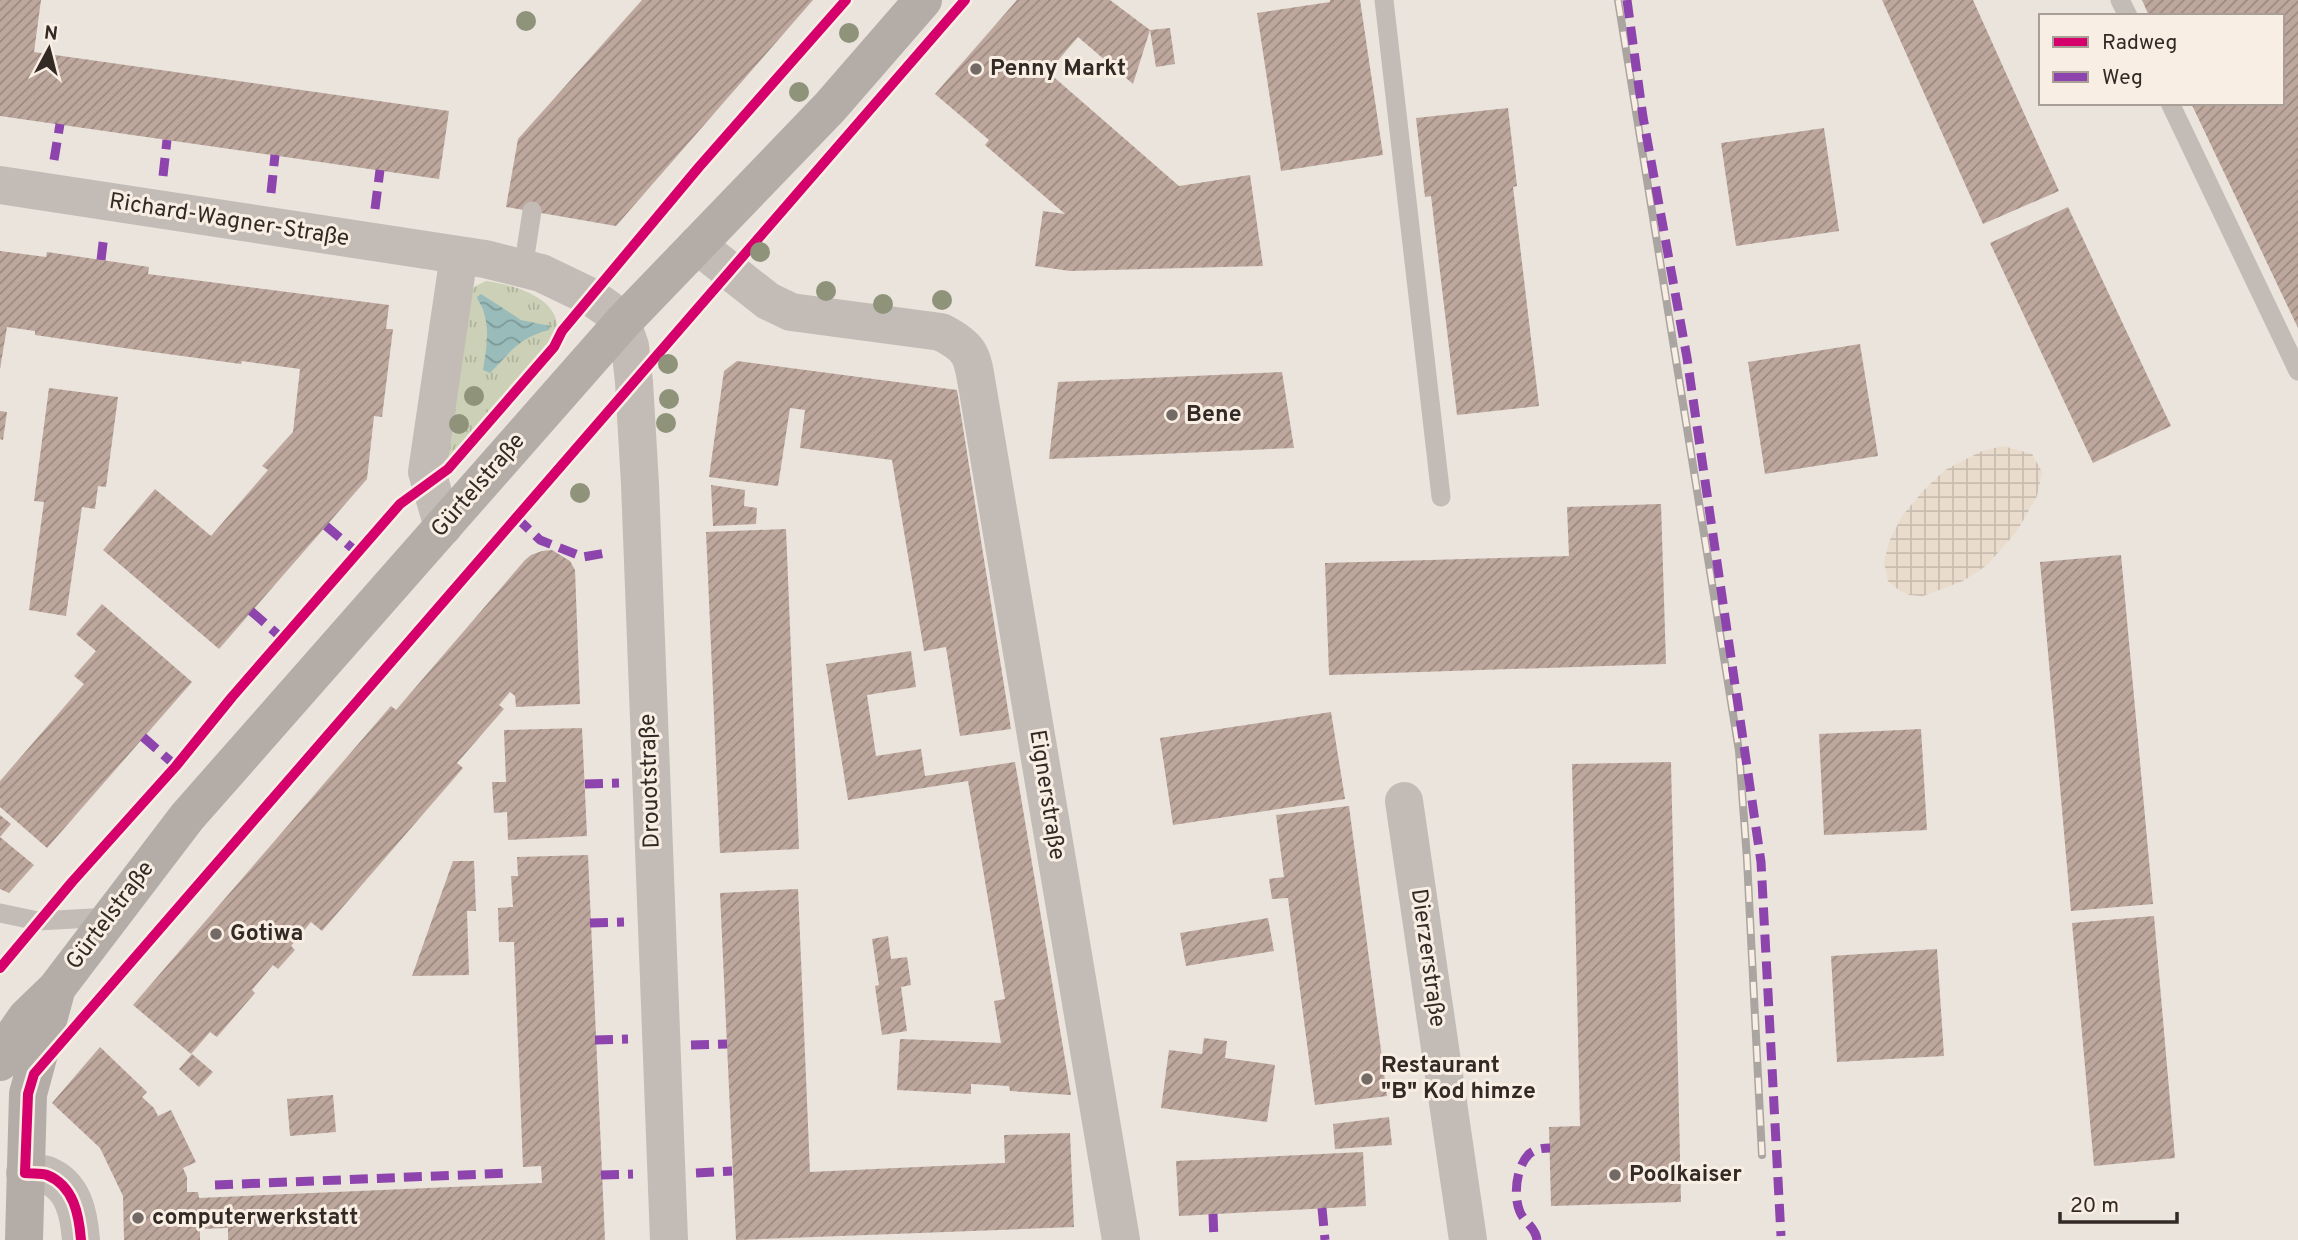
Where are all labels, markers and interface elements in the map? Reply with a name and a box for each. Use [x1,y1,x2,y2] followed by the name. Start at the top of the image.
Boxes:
[14,14,84,84] north arrow
[2039,14,2284,105] legend
[43,21,59,47] text: N
[2102,30,2177,57] text: Radweg
[990,55,1126,84] place label: Penny Markt
[968,61,984,77] marker: Penny Markt
[2102,65,2143,92] text: Weg
[107,188,351,254] street label: Richard-Wagner-Straße
[1186,401,1241,430] place label: Bene
[1164,407,1180,423] marker: Bene
[426,428,532,544] street label: Gürtelstraße
[634,713,668,849] street label: Drouotstraße
[1021,728,1071,862] street label: Eignerstraße
[61,856,161,976] street label: Gürtelstraße
[1403,887,1451,1029] street label: Dierzerstraße
[230,920,303,949] place label: Gotiwa
[208,926,224,942] marker: Gotiwa
[1381,1052,1536,1107] place label: Restaurant "B" Kod himze
[1359,1071,1375,1087] marker: Restaurant "B" Kod himze
[1629,1161,1742,1190] place label: Poolkaiser
[1607,1167,1623,1183] marker: Poolkaiser
[2060,1180,2177,1224] scale bar
[2070,1193,2119,1220] text: 20 m
[152,1204,358,1233] place label: computerwerkstatt
[130,1210,146,1226] marker: computerwerkstatt

